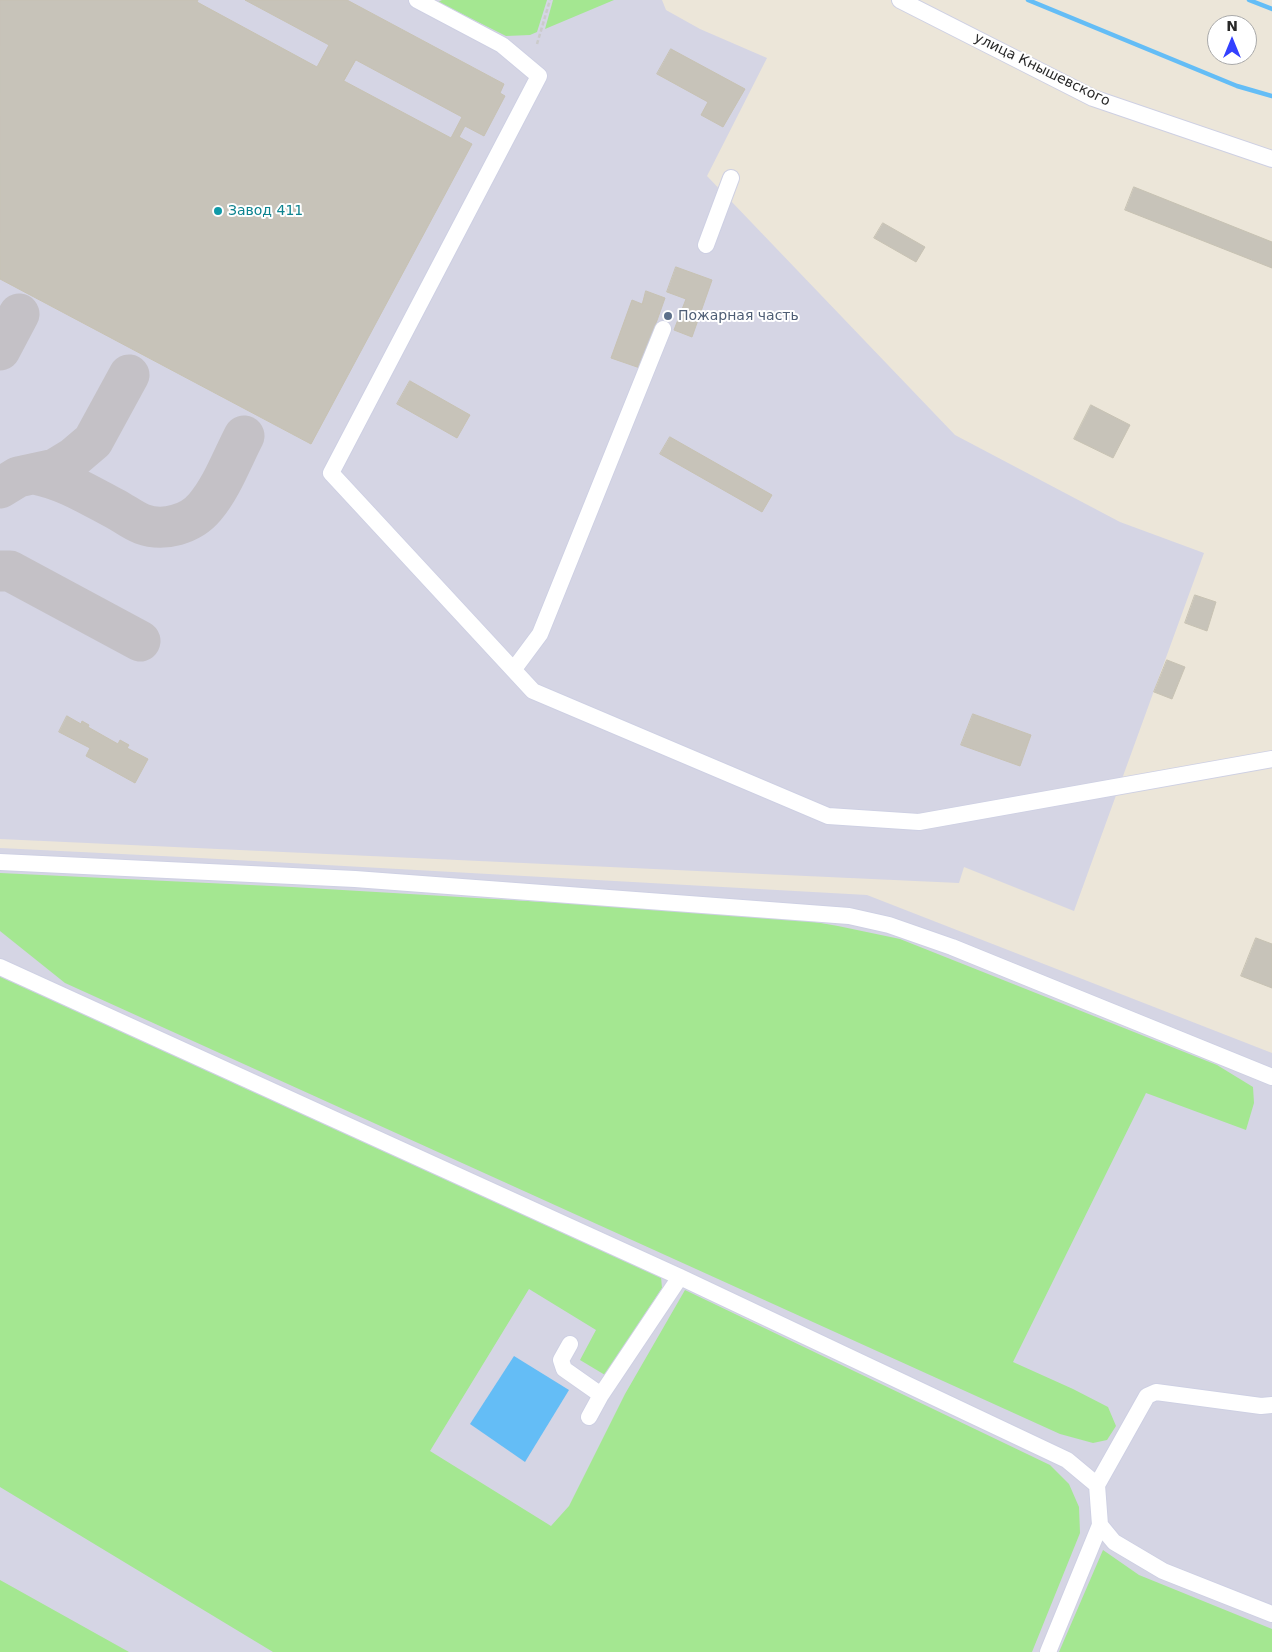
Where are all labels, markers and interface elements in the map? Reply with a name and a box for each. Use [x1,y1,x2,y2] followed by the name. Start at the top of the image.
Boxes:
[1207,15,1257,65] north arrow
[1226,18,1238,34] text: N
[971,30,1113,110] street label: улица Кнышевского
[228,203,303,219] place label: Завод 411
[212,205,224,217] marker: Завод 411
[678,308,799,324] place label: Пожарная часть
[662,310,674,322] marker: Пожарная часть

